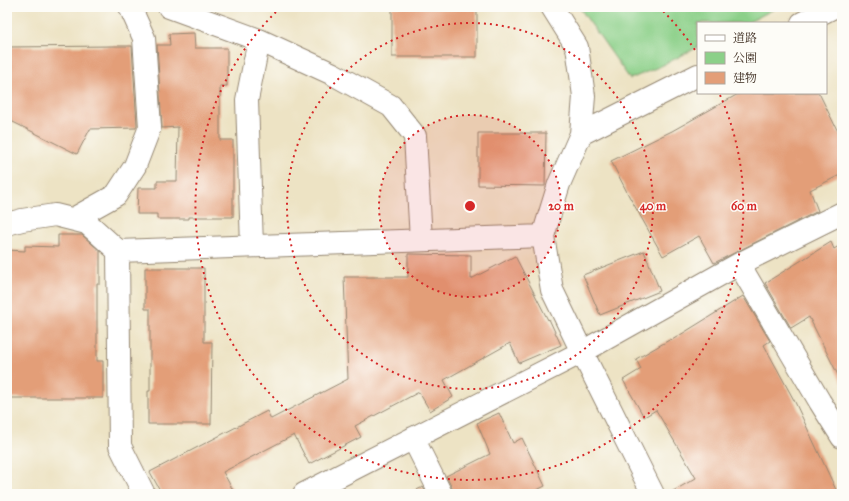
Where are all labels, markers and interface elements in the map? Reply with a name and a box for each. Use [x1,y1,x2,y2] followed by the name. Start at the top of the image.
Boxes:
[697,22,827,94] legend
[733,31,757,45] text: 道路
[733,51,757,65] text: 公園
[733,71,757,85] text: 建物
[463,199,477,213] centre of rings
[548,199,575,213] text: 20 m
[640,199,667,214] text: 40 m
[731,199,758,213] text: 60 m

